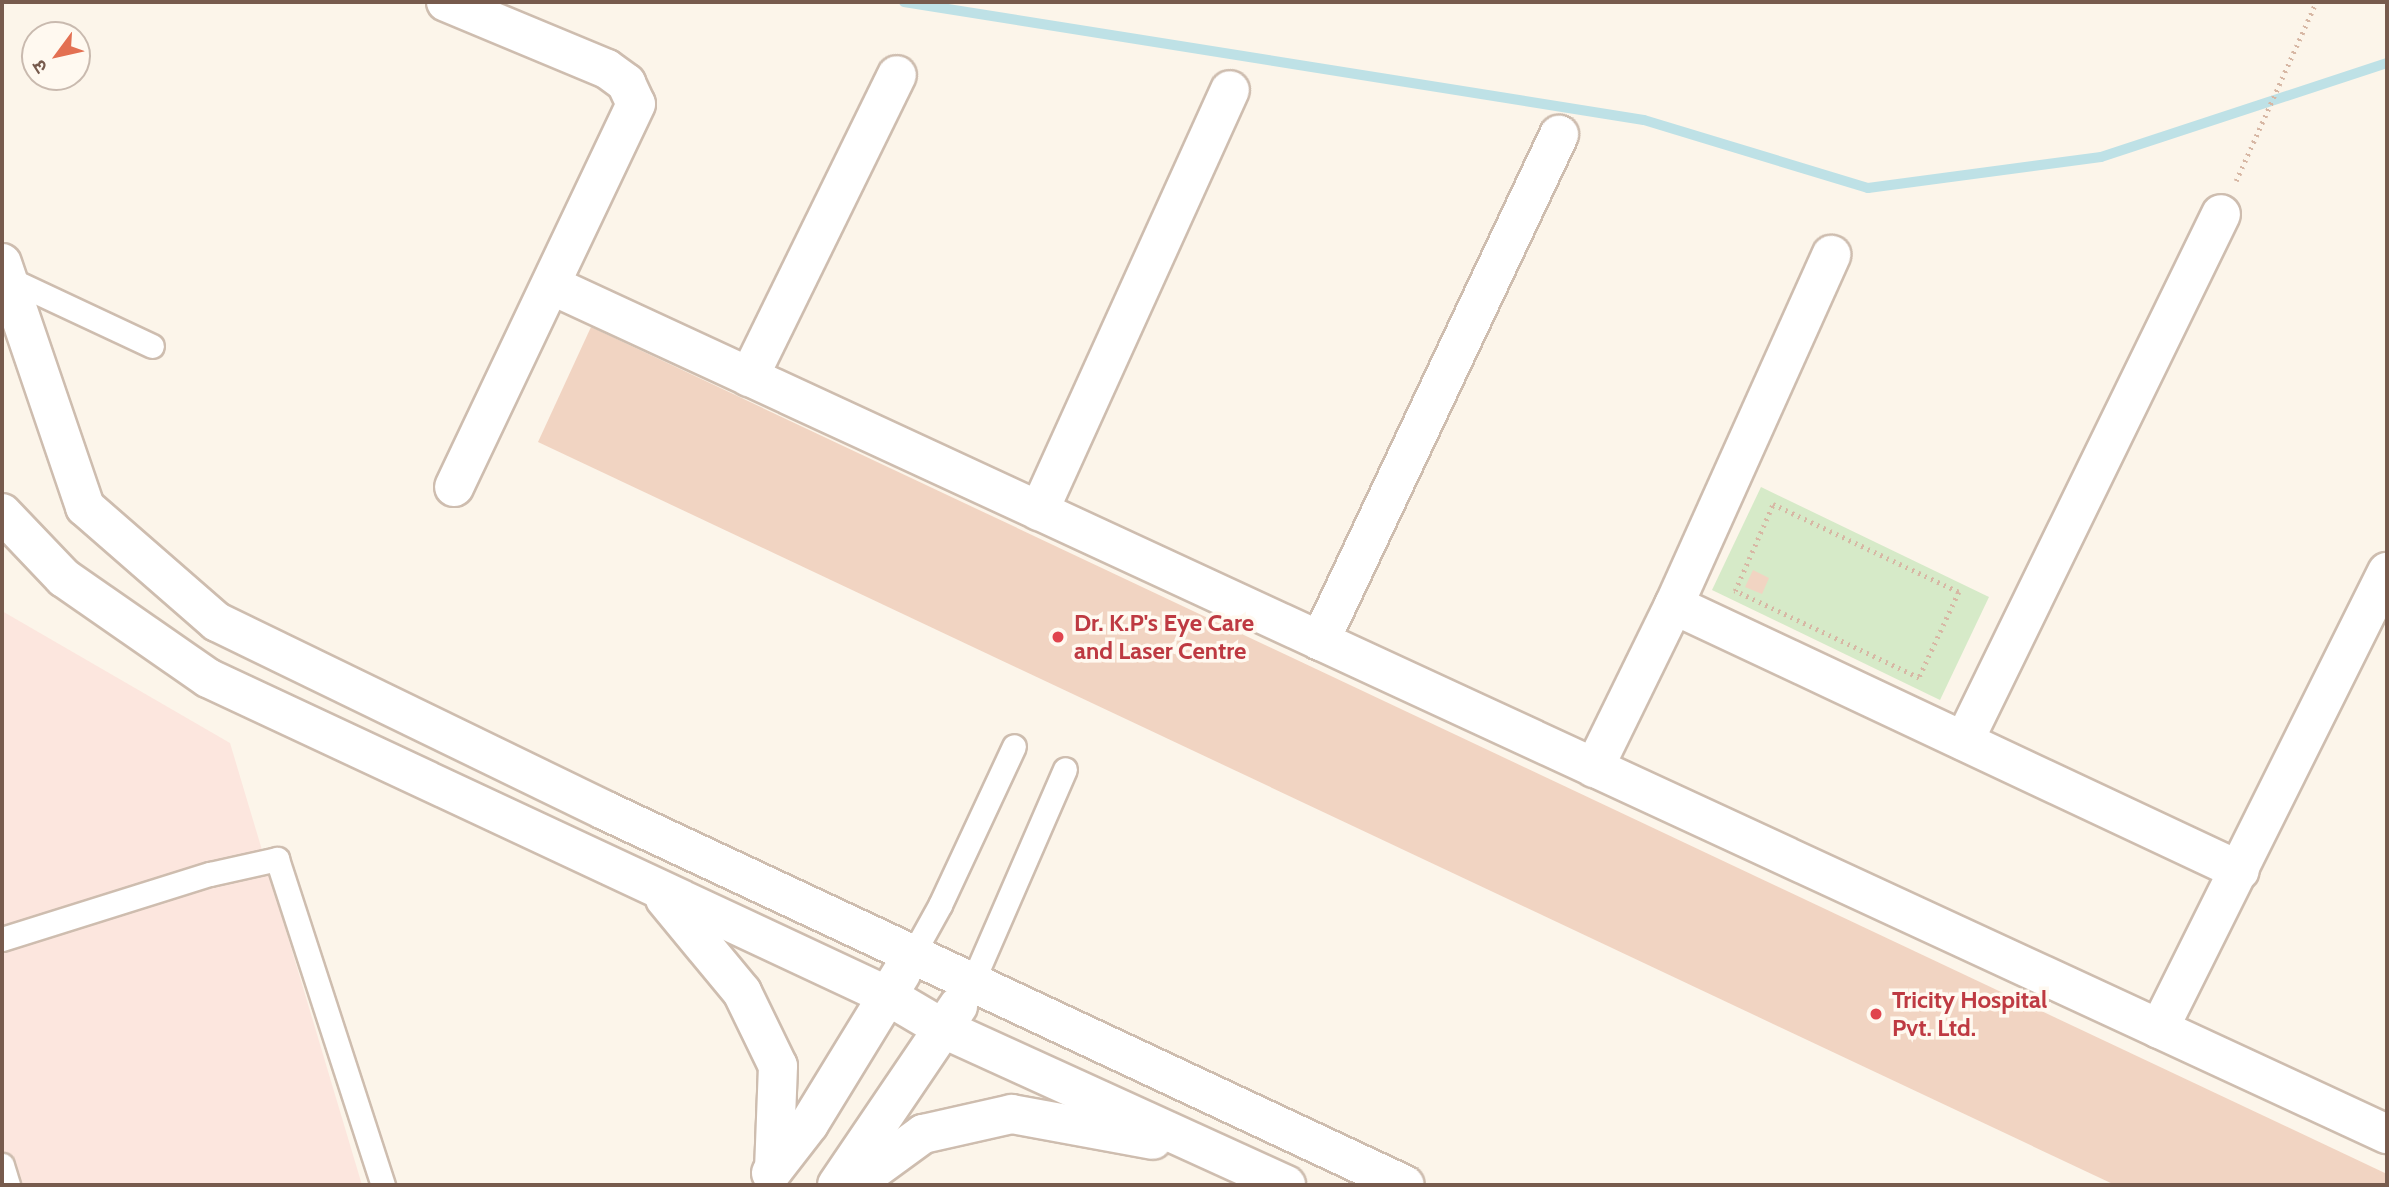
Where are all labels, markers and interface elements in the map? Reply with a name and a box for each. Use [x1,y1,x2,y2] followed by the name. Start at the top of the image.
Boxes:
[21,21,91,91] north arrow
[27,56,52,78] text: उ
[1074,609,1254,665] place label: Dr. K.P's Eye Care and Laser Centre
[1048,627,1068,647] marker: Dr. K.P's Eye Care and Laser Centre
[1892,986,2047,1042] place label: Tricity Hospital Pvt. Ltd.
[1866,1004,1886,1024] marker: Tricity Hospital Pvt. Ltd.

